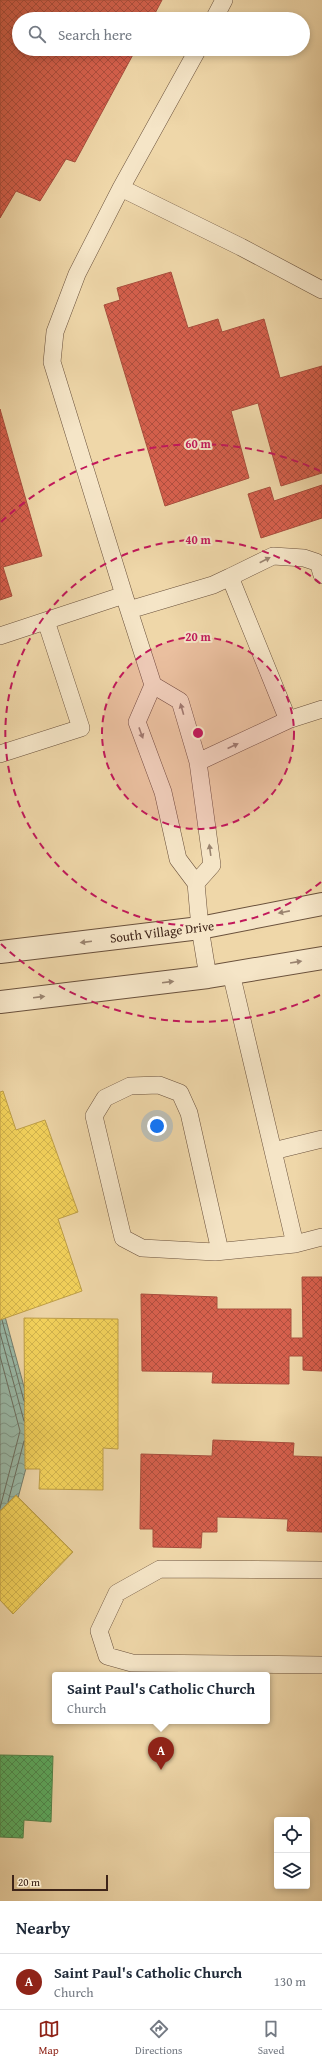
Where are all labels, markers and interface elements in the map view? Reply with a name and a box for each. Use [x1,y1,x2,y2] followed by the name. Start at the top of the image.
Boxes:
[12,12,310,56] search box
[26,23,48,45] icon: search
[58,24,132,45] text: Search here
[185,435,211,452] text: 60 m
[185,531,211,548] text: 40 m
[259,557,271,563] one-way arrow
[185,628,211,645] text: 20 m
[179,703,185,715] one-way arrow
[191,726,205,740] centre of rings
[138,728,144,740] one-way arrow
[228,742,240,748] one-way arrow
[207,844,213,856] one-way arrow
[278,909,290,915] one-way arrow
[109,916,215,948] street label: South Village Drive
[80,938,92,945] one-way arrow
[290,959,302,965] one-way arrow
[162,979,174,985] one-way arrow
[33,994,45,1001] one-way arrow
[147,1116,167,1136] your location
[52,1672,270,1724] popup
[67,1678,255,1699] text: Saint Paul's Catholic Church
[67,1699,106,1718] text: Church
[148,1737,174,1770] pin: A
[274,1817,310,1889] map controls
[274,1817,310,1853] button: locate
[274,1853,310,1889] button: layers
[12,1873,108,1892] scale bar
[18,1874,40,1890] text: 20 m
[16,1915,70,1940] text: Nearby
[54,1962,242,1983] text: Saint Paul's Catholic Church
[25,1972,33,1991] text: A
[274,1972,306,1991] text: 130 m
[54,1983,93,2002] text: Church
[38,2018,60,2058] tab: Map
[135,2018,182,2058] tab: Directions
[258,2018,284,2058] tab: Saved

